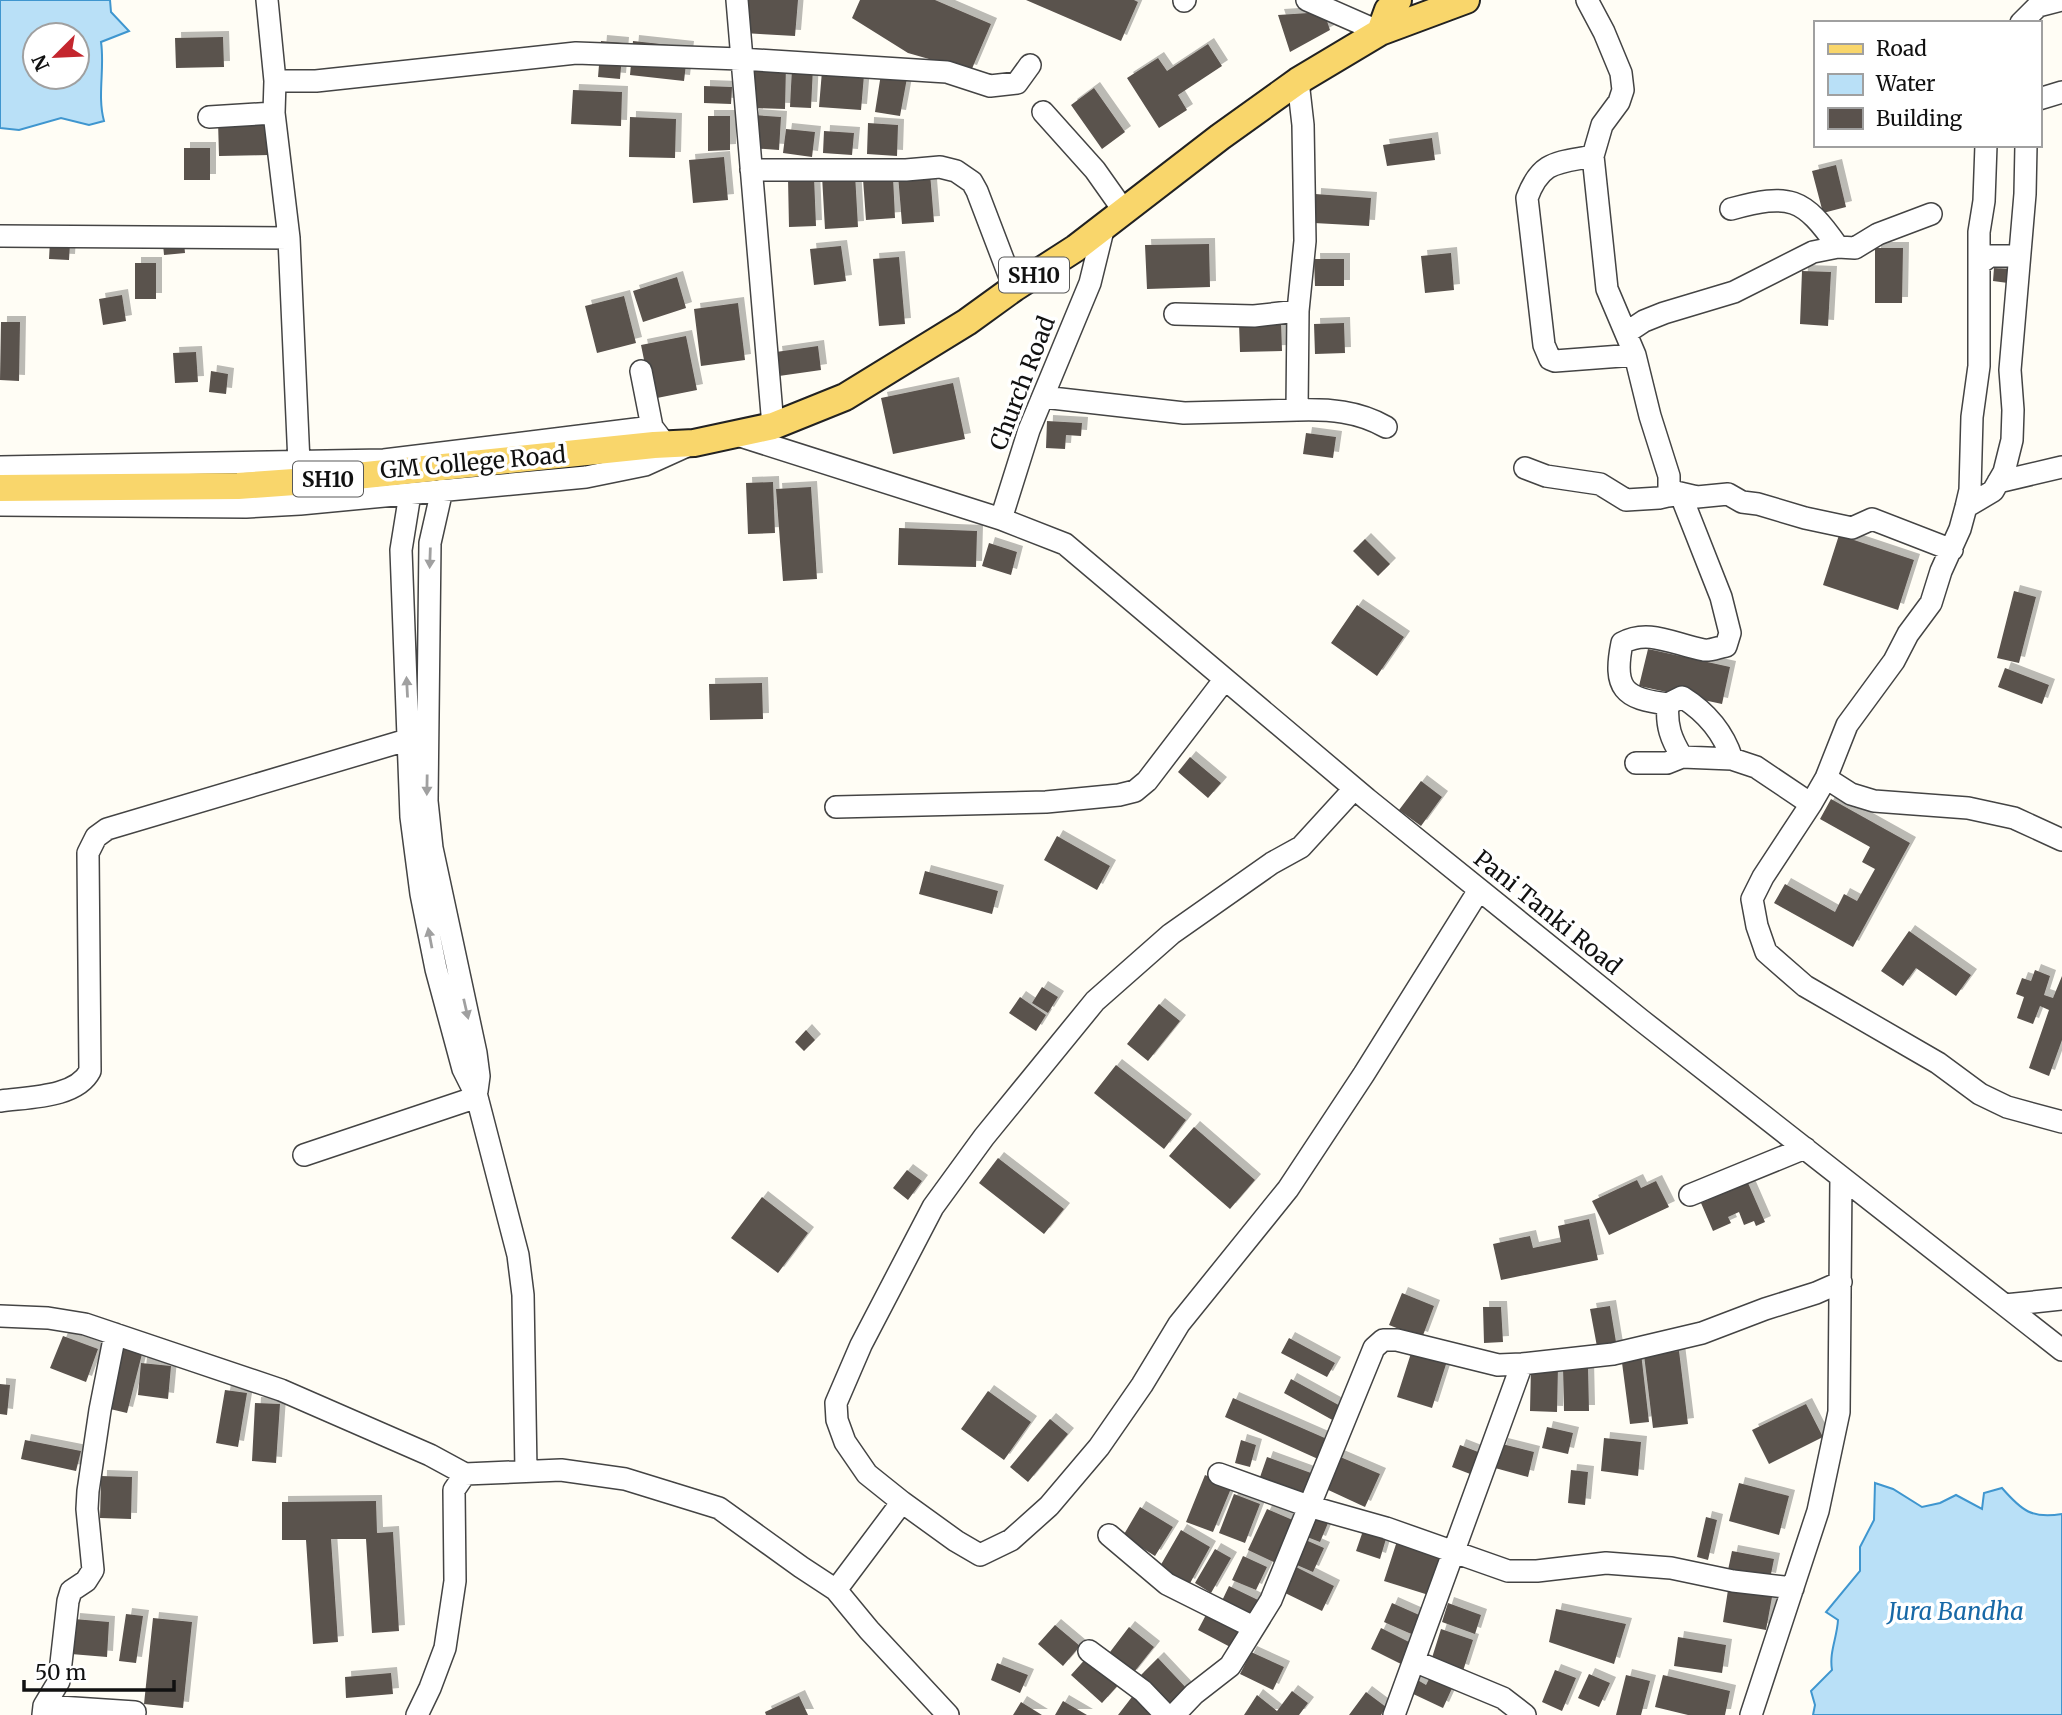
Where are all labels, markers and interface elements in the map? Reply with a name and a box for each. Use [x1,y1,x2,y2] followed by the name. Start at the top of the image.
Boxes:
[21,21,91,91] north arrow
[1814,21,2041,147] legend
[1876,35,1927,62] text: Road
[26,51,54,75] text: N
[1875,70,1935,97] text: Water
[1876,105,1963,132] text: Building
[999,258,1069,292] road number: SH10
[983,312,1061,454] street label: Church Road
[379,439,567,485] street label: GM College Road
[293,462,363,496] road number: SH10
[424,547,436,569] one-way arrow
[401,676,412,698] one-way arrow
[421,774,433,796] one-way arrow
[1468,844,1628,980] street label: Pani Tanki Road
[424,927,435,949] one-way arrow
[461,998,472,1020] one-way arrow
[1885,1596,2024,1627] water label: Jura Bandha
[24,1648,175,1692] scale bar
[35,1659,86,1686] text: 50 m

